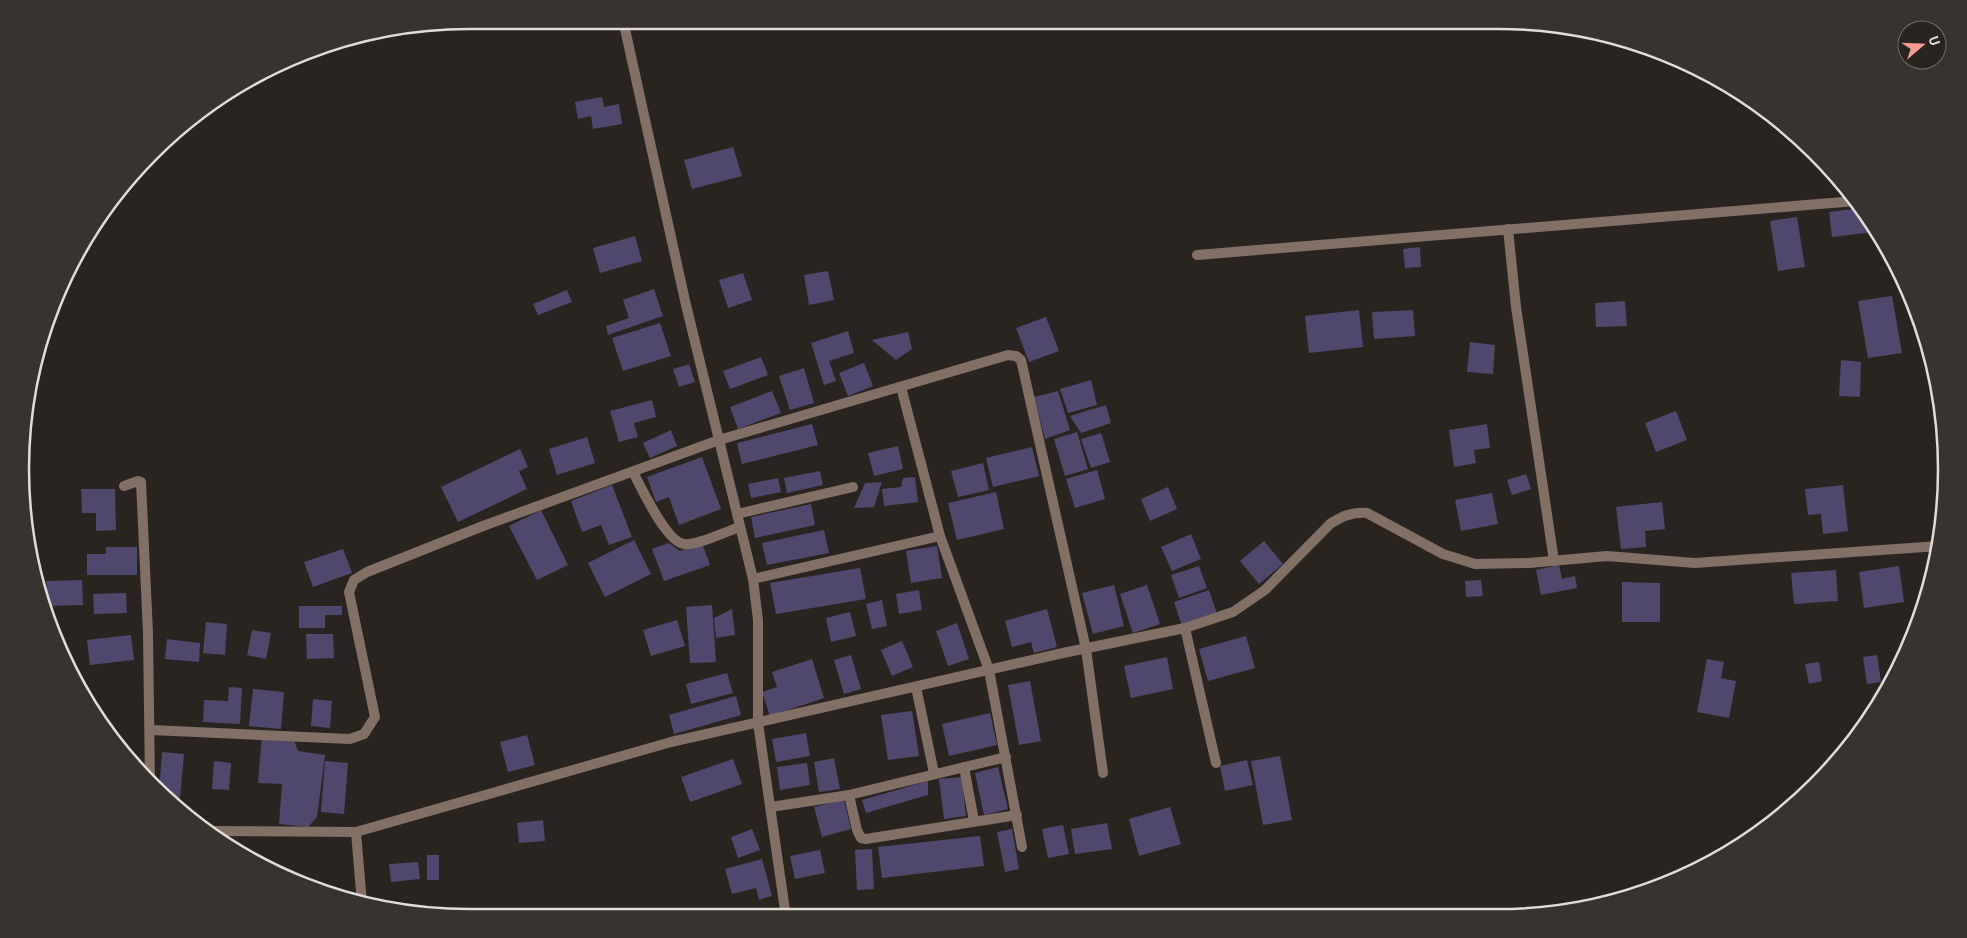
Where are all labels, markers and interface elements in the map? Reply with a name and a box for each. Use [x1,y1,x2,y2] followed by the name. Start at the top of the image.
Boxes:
[1897,20,1947,70] north arrow
[1925,34,1944,48] text: U

